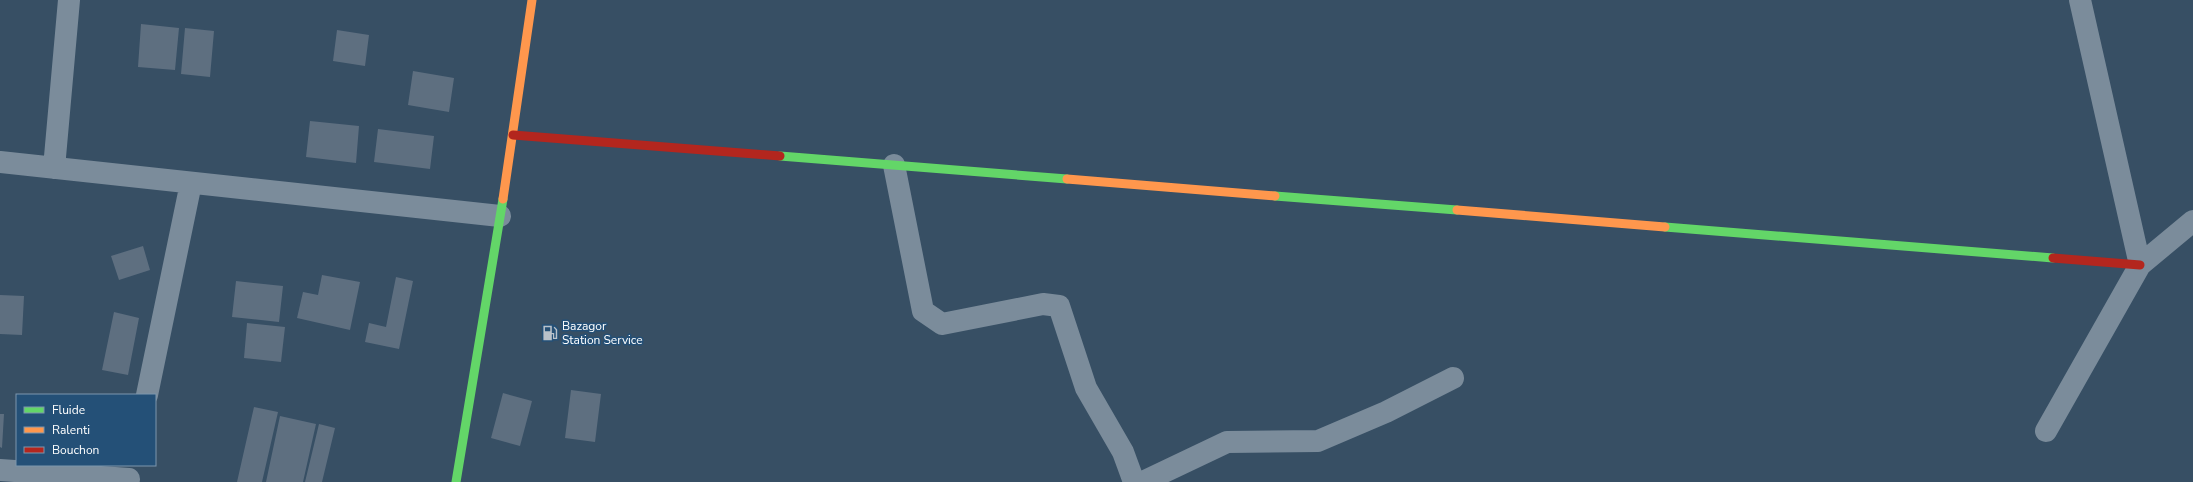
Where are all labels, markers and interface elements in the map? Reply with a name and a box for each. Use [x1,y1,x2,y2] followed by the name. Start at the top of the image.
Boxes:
[562,318,643,348] place label: Bazagor Station Service
[541,324,559,342] fuel station icon: Bazagor Station Service
[16,394,156,466] legend
[52,402,85,418] text: Fluide
[52,422,90,438] text: Ralenti
[52,442,99,458] text: Bouchon

